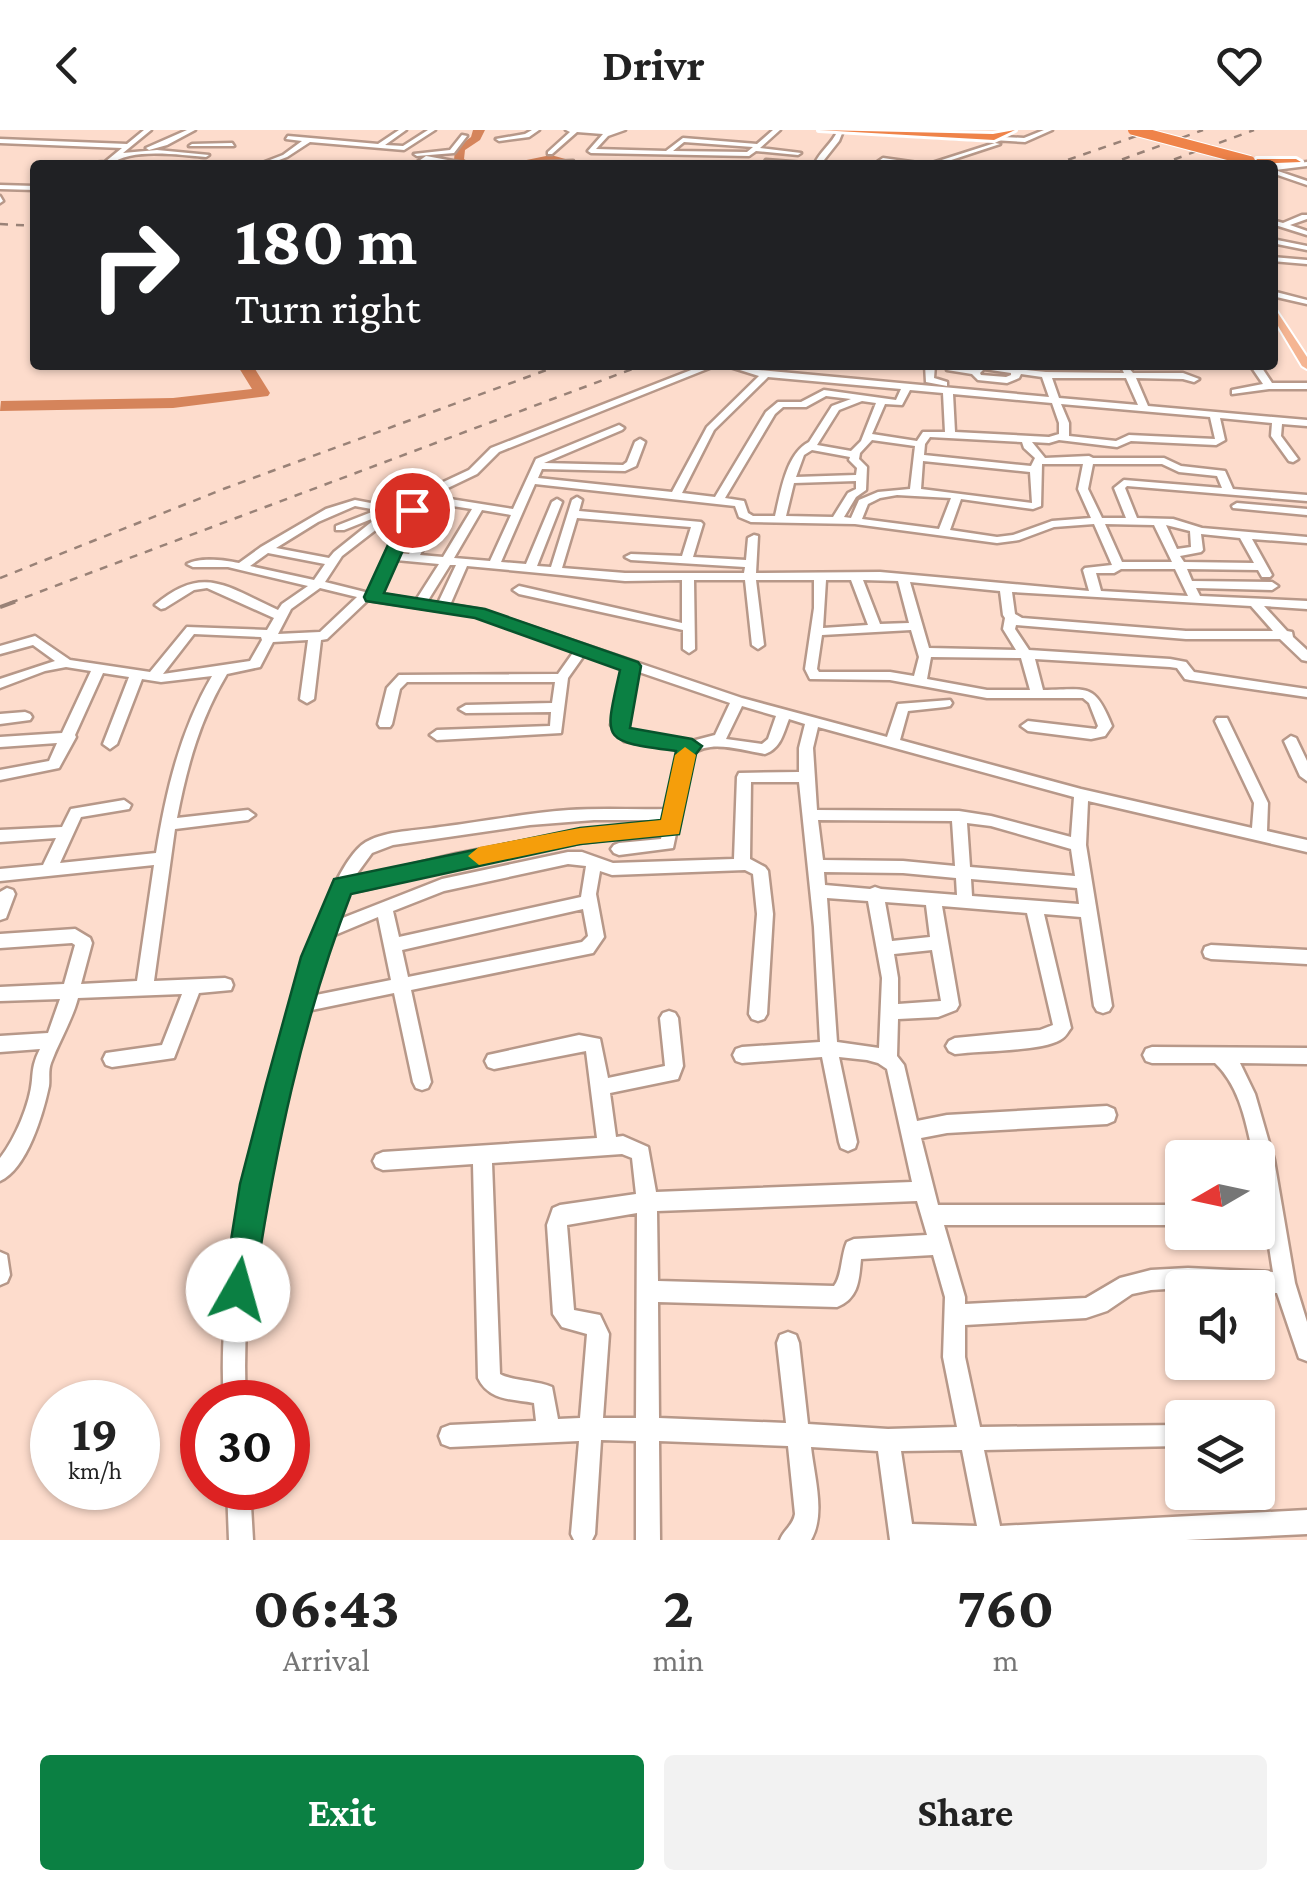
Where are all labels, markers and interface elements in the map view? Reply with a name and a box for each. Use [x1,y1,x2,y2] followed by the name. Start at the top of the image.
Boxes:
[40,38,95,93] icon: back
[1212,38,1267,93] icon: heart
[602,40,705,90] text: Drivr
[70,200,200,330] icon: right
[235,201,417,279] text: 180 m
[235,283,420,333] text: Turn right
[370,468,455,553] pin
[385,483,440,538] icon: arrive
[1165,1140,1275,1250] north arrow
[1165,1140,1275,1510] map controls
[186,1238,290,1342] position arrow
[1165,1270,1275,1380] button: sound
[180,1380,310,1510] speed limit sign: 30
[1165,1400,1275,1510] button: layers
[72,1405,118,1461] text: 19
[68,1457,122,1484] text: km/h
[253,1573,400,1640] text: 06:43
[663,1573,694,1640] text: 2
[957,1573,1054,1640] text: 760
[283,1642,370,1678] text: Arrival
[653,1642,704,1678] text: min
[993,1642,1018,1678] text: m
[40,1755,644,1870] button: Exit
[664,1755,1267,1870] button: Share

